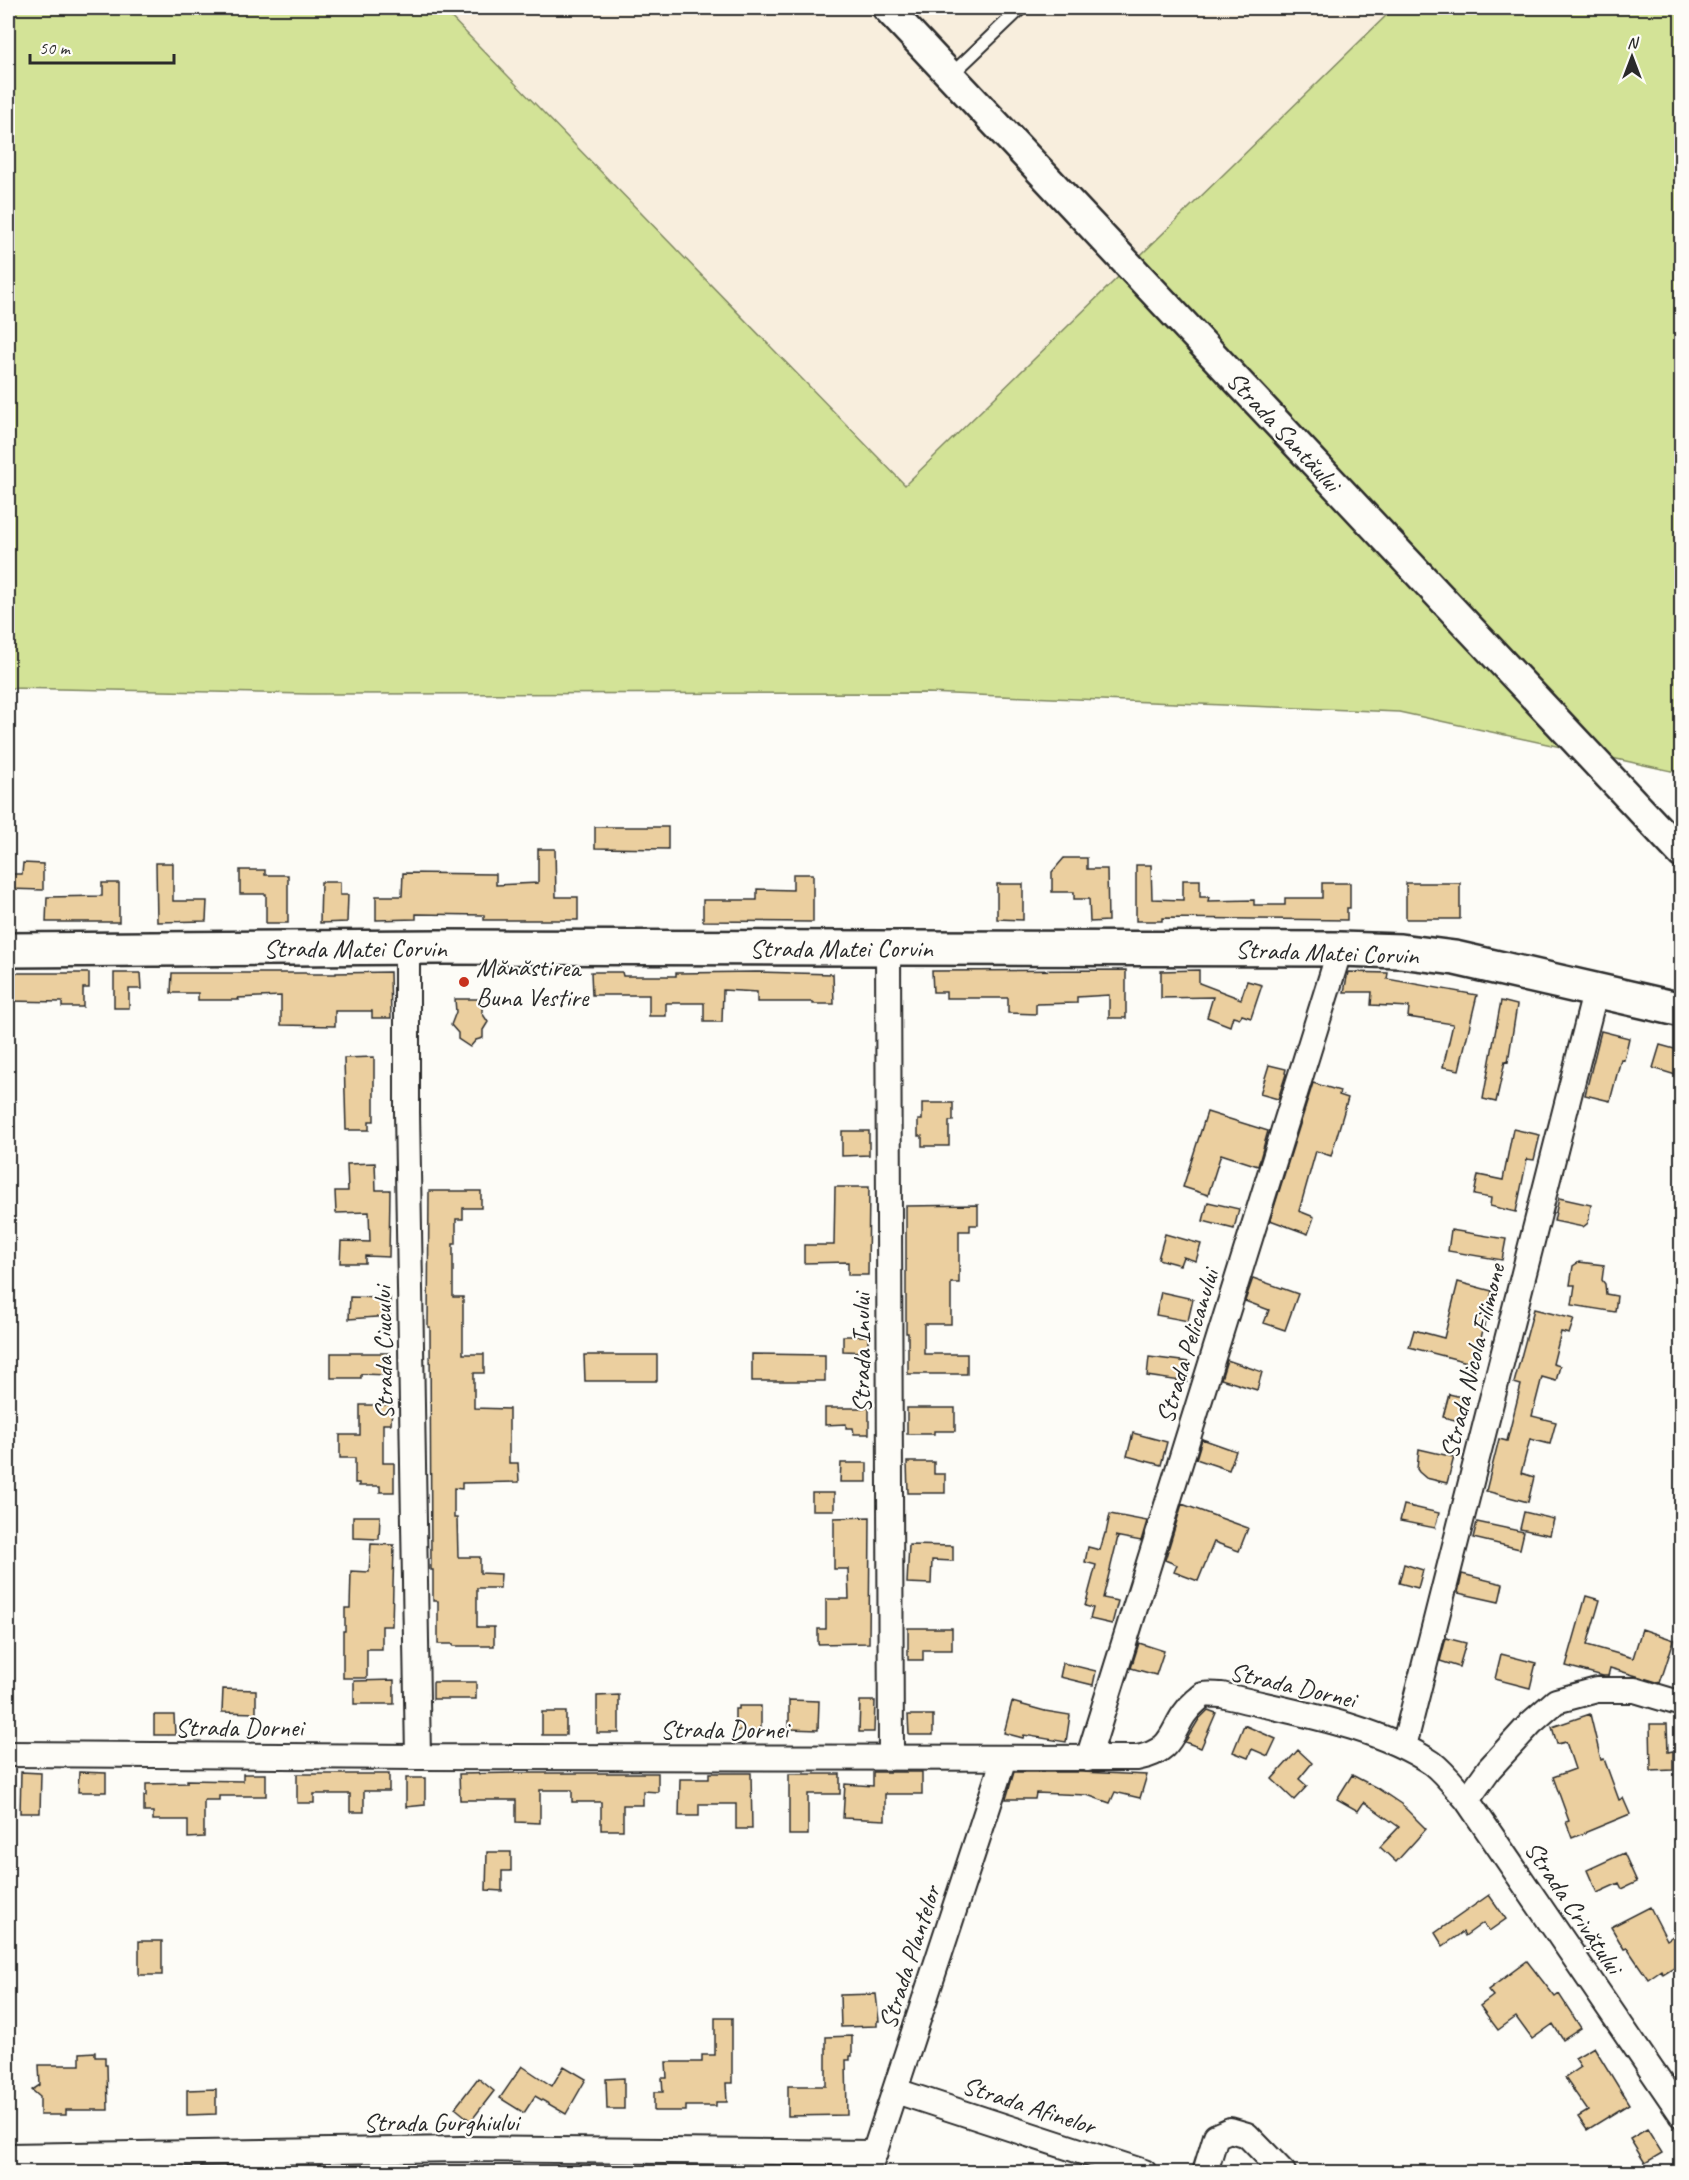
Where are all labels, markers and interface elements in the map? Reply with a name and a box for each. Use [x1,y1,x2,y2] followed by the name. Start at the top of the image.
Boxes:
[30,27,174,65] scale bar
[1602,27,1662,87] north arrow
[1627,33,1640,53] text: N
[39,37,72,59] text: 50 m
[1219,364,1350,501] street label: Strada Santăului
[263,932,448,965] street label: Strada Matei Corvin
[749,932,934,965] street label: Strada Matei Corvin
[1235,933,1420,972] street label: Strada Matei Corvin
[476,951,590,1014] place label: Mănăstirea Buna Vestire
[457,975,471,989] marker: Mănăstirea Buna Vestire
[1432,1259,1513,1462] street label: Strada Nicola Filimone
[1148,1262,1227,1427] street label: Strada Pelicanului
[366,1283,401,1420] street label: Strada Ciucului
[845,1290,878,1413] street label: Strada Inului
[1227,1655,1362,1717] street label: Strada Dornei
[175,1711,306,1744] street label: Strada Dornei
[660,1713,791,1746] street label: Strada Dornei
[1517,1835,1632,1983] street label: Strada Crivățului
[871,1880,949,2033] street label: Strada Plantelor
[958,2069,1102,2143] street label: Strada Afinelor
[363,2106,522,2139] street label: Strada Gurghiului

